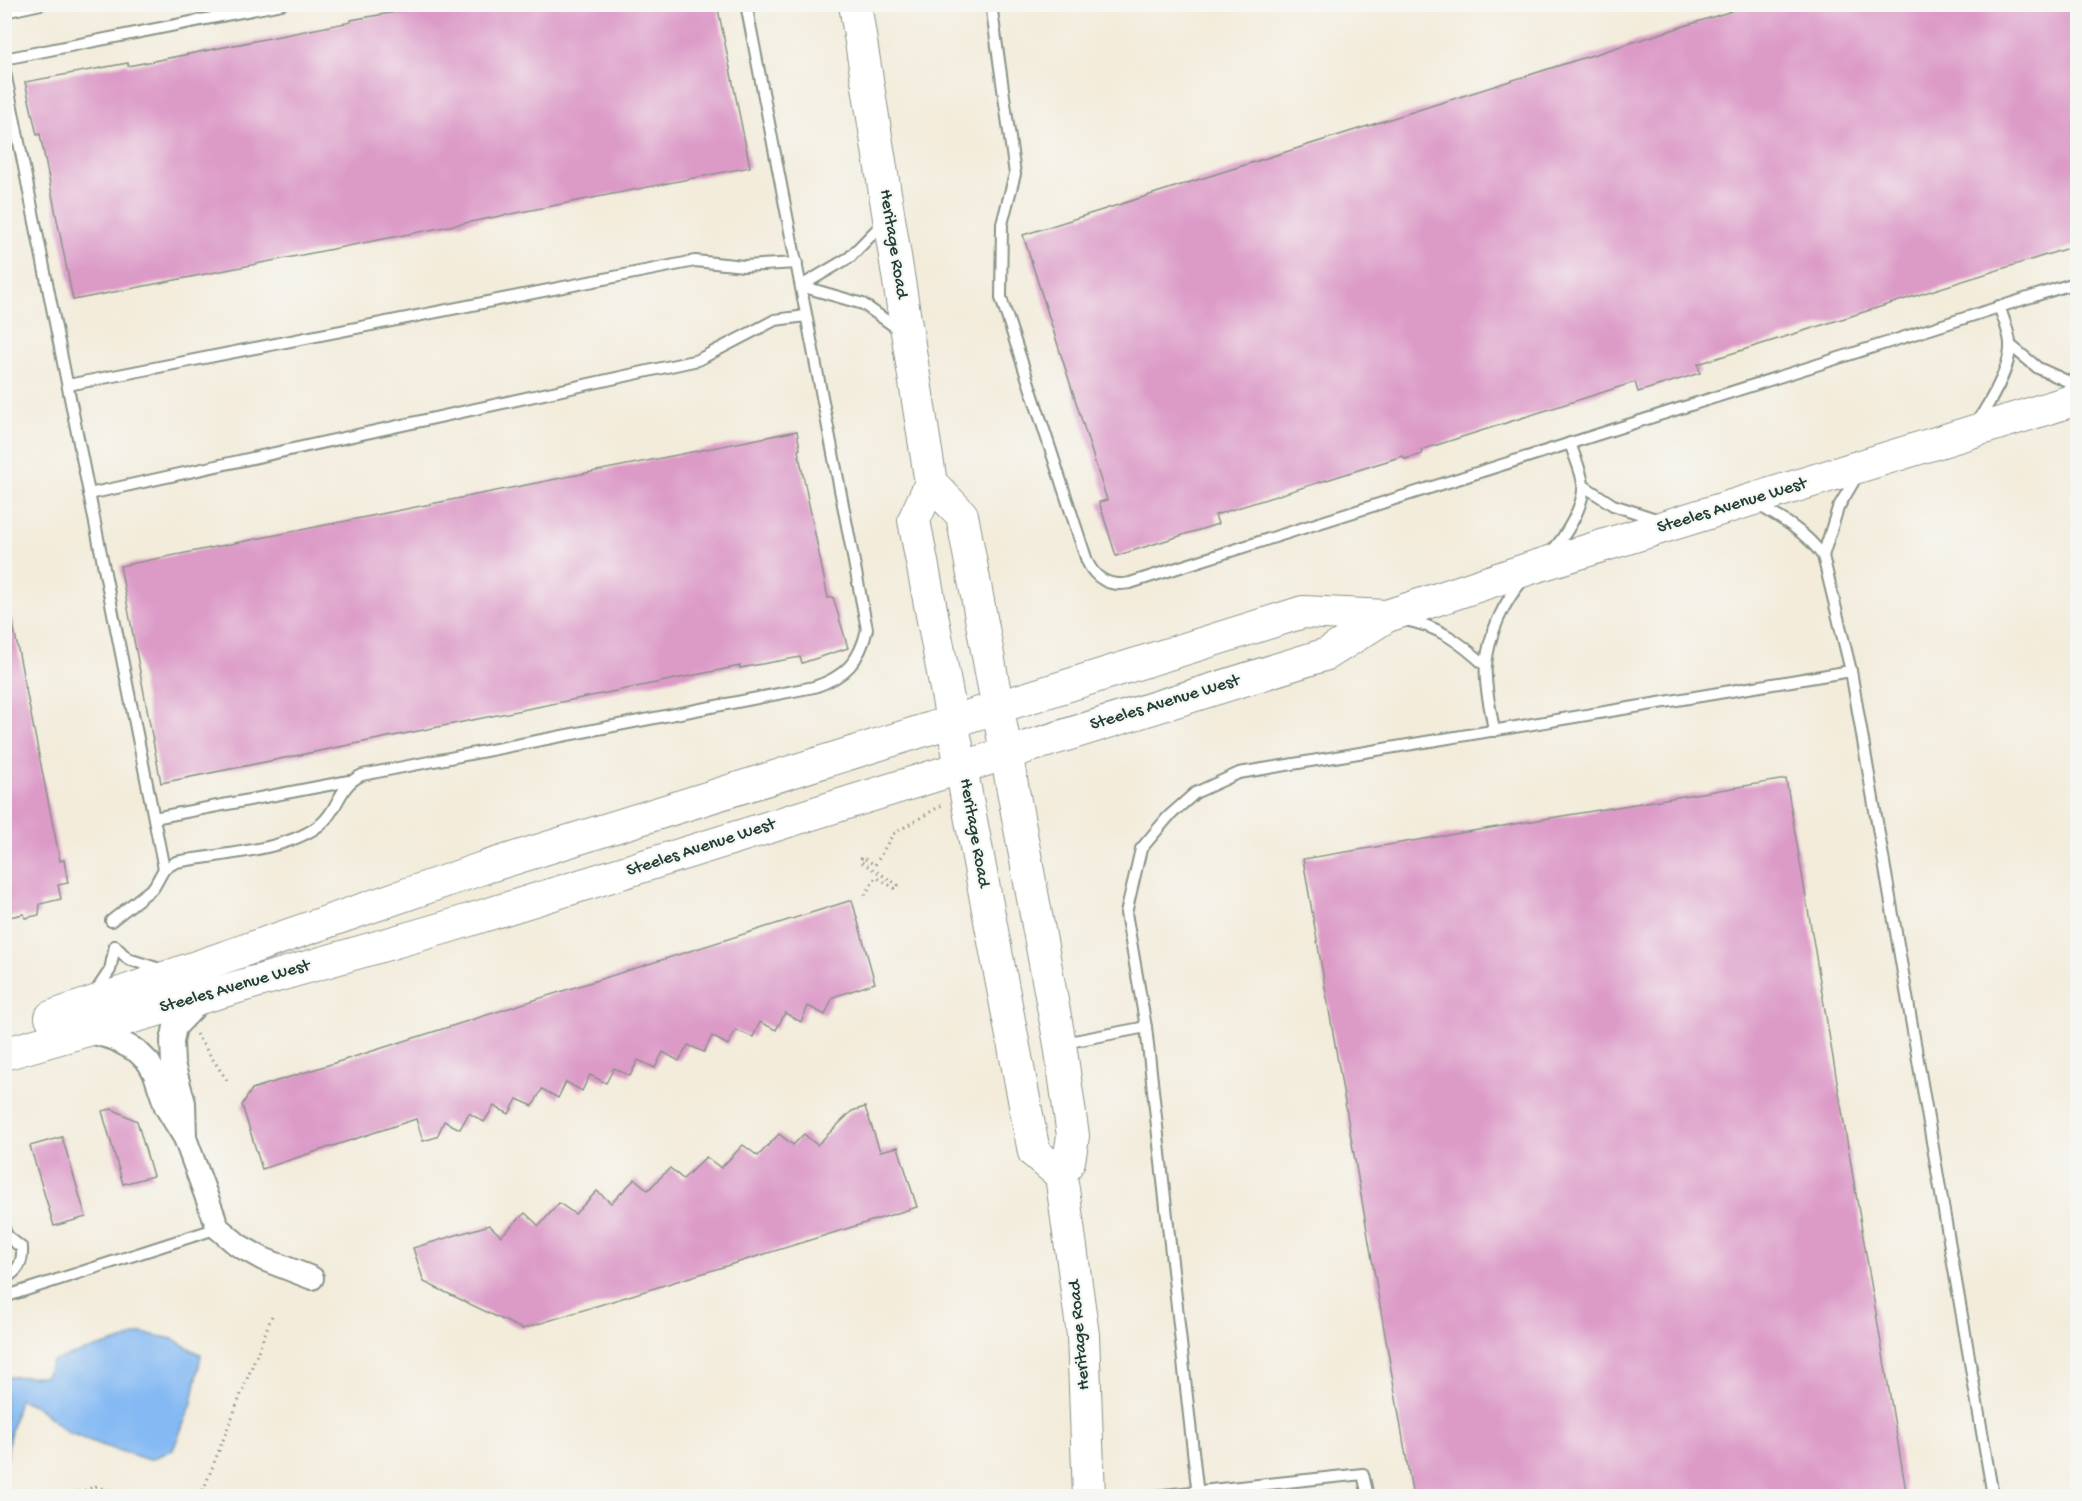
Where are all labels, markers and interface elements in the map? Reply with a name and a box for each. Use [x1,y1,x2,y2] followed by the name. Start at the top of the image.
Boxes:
[874,188,912,302] street label: Heritage Road
[1655,473,1811,539] street label: Steeles Avenue West
[1088,670,1244,736] street label: Steeles Avenue West
[954,777,994,891] street label: Heritage Road
[624,813,780,882] street label: Steeles Avenue West
[157,955,314,1019] street label: Steeles Avenue West
[1065,1278,1095,1391] street label: Heritage Road

